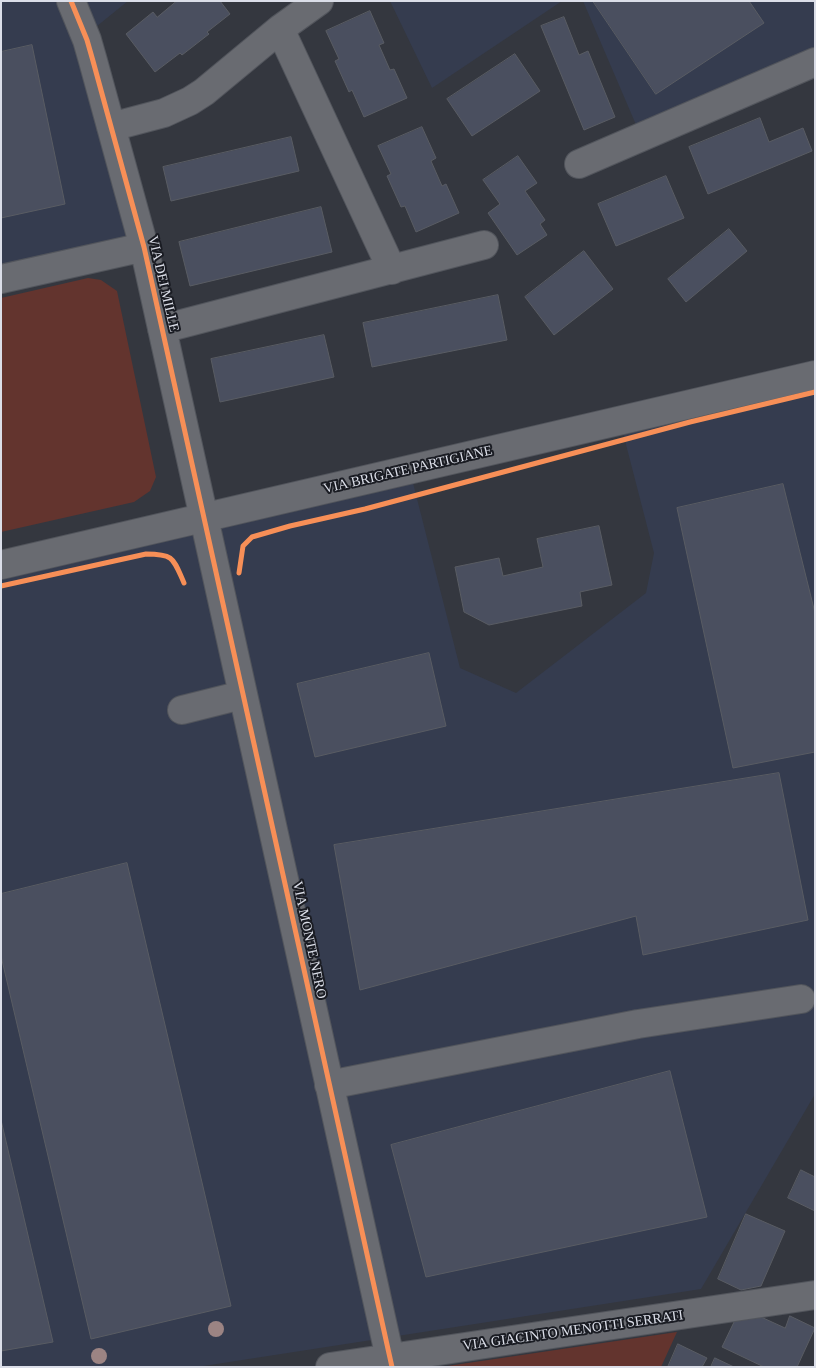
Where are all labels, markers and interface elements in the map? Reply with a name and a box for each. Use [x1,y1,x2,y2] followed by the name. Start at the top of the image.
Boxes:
[144,234,182,334] street label: VIA DEI MILLE
[322,442,494,498] street label: VIA BRIGATE PARTIGIANE
[288,880,330,1000] street label: VIA MONTE NERO
[462,1307,684,1355] street label: VIA GIACINTO MENOTTI SERRATI

